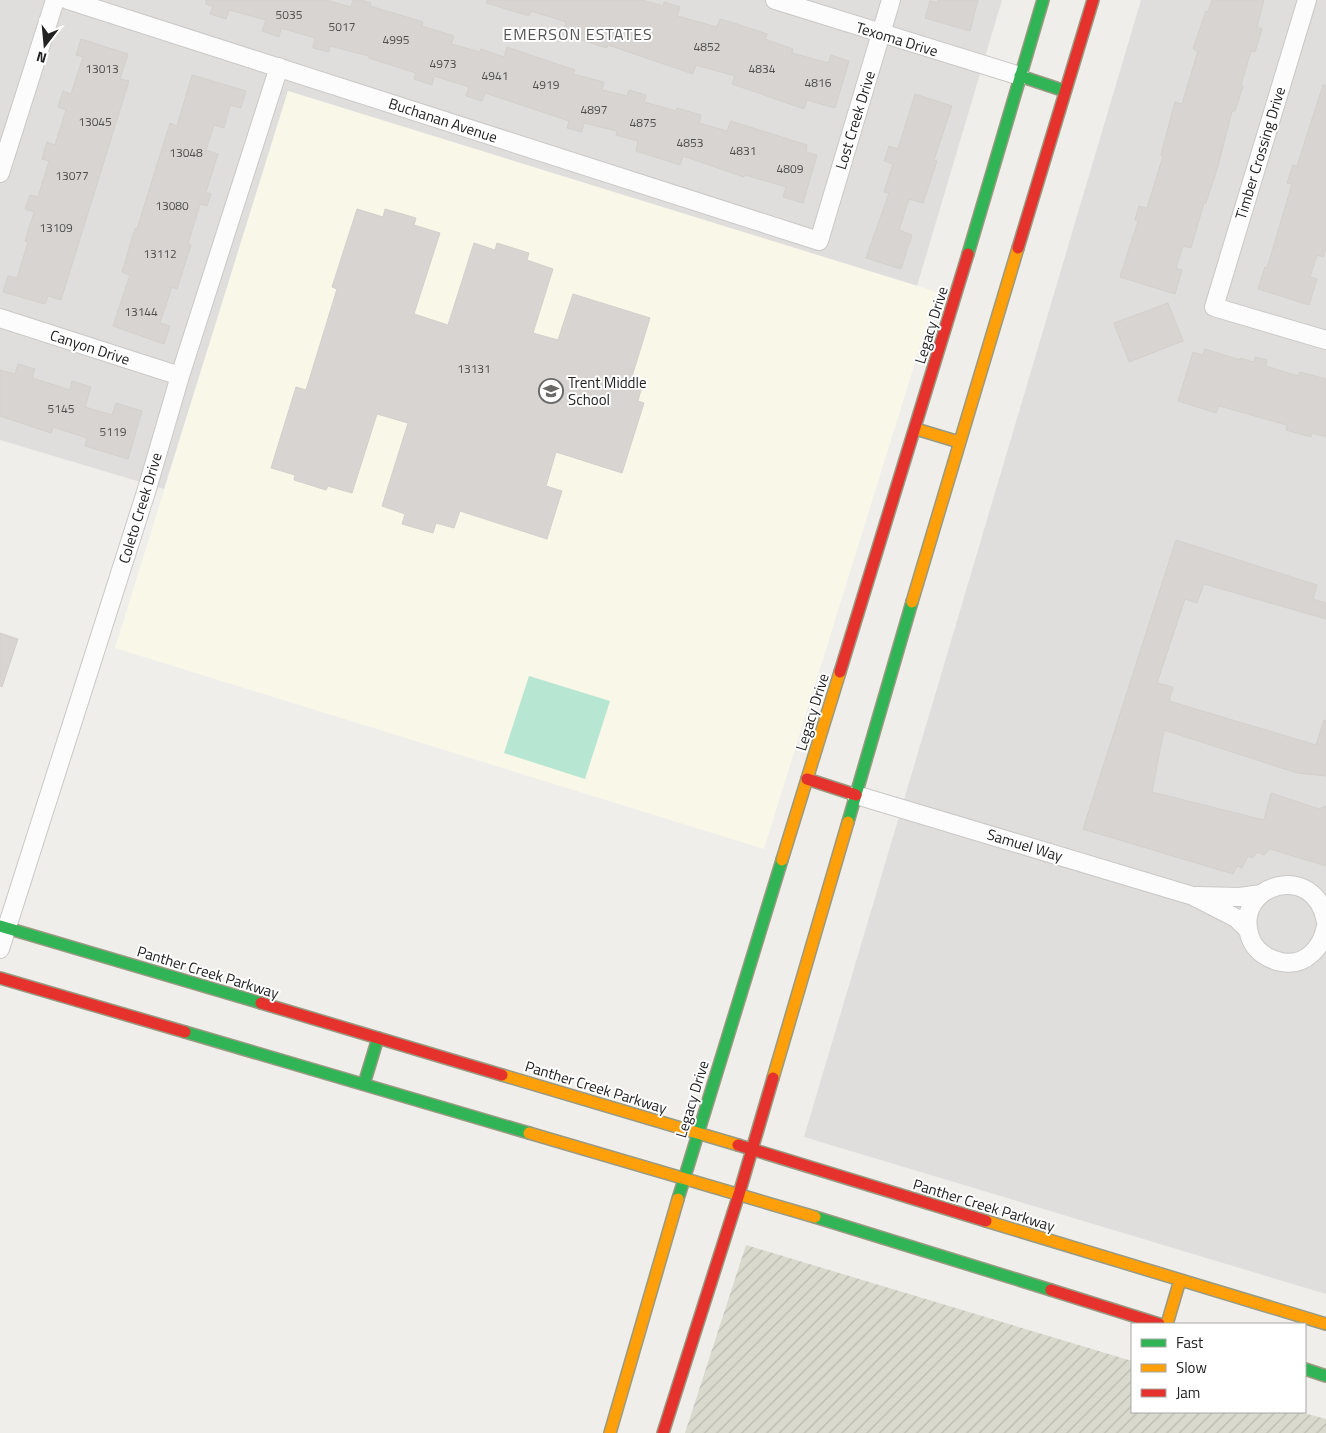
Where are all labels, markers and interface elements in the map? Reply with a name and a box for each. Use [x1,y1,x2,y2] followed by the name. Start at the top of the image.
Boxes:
[276,5,303,24] house number: 5035
[853,16,941,62] street label: Texoma Drive
[329,17,355,36] house number: 5017
[20,20,70,70] north arrow
[503,22,653,46] district label: EMERSON ESTATES
[383,30,410,49] house number: 4995
[694,37,720,56] house number: 4852
[34,47,49,69] text: N
[430,54,456,73] house number: 4973
[85,59,119,78] house number: 13013
[749,59,776,78] house number: 4834
[482,66,508,85] house number: 4941
[829,68,881,172] street label: Lost Creek Drive
[805,73,832,92] house number: 4816
[533,75,560,94] house number: 4919
[1229,84,1291,222] street label: Timber Crossing Drive
[386,92,500,148] street label: Buchanan Avenue
[581,100,607,119] house number: 4897
[78,112,112,131] house number: 13045
[630,113,657,132] house number: 4875
[677,133,703,152] house number: 4853
[730,141,756,160] house number: 4831
[169,143,203,162] house number: 13048
[777,159,804,178] house number: 4809
[55,166,89,185] house number: 13077
[155,196,189,215] house number: 13080
[39,218,73,237] house number: 13109
[143,244,177,263] house number: 13112
[908,283,954,367] street label: Legacy Drive
[124,302,158,321] house number: 13144
[47,323,133,371] street label: Canyon Drive
[457,359,491,378] house number: 13131
[568,371,647,411] place label: Trent Middle School
[538,378,564,404] school or university icon: Trent Middle School
[48,399,75,418] house number: 5145
[100,422,127,441] house number: 5119
[112,450,168,566] street label: Coleto Creek Drive
[789,670,835,754] street label: Legacy Drive
[984,823,1066,867] street label: Samuel Way
[134,939,282,1005] street label: Panther Creek Parkway
[522,1054,670,1120] street label: Panther Creek Parkway
[669,1057,715,1141] street label: Legacy Drive
[910,1172,1058,1238] street label: Panther Creek Parkway
[1131,1323,1306,1413] legend
[1176,1331,1204,1354] text: Fast
[1176,1356,1207,1379] text: Slow
[1176,1381,1200,1404] text: Jam

